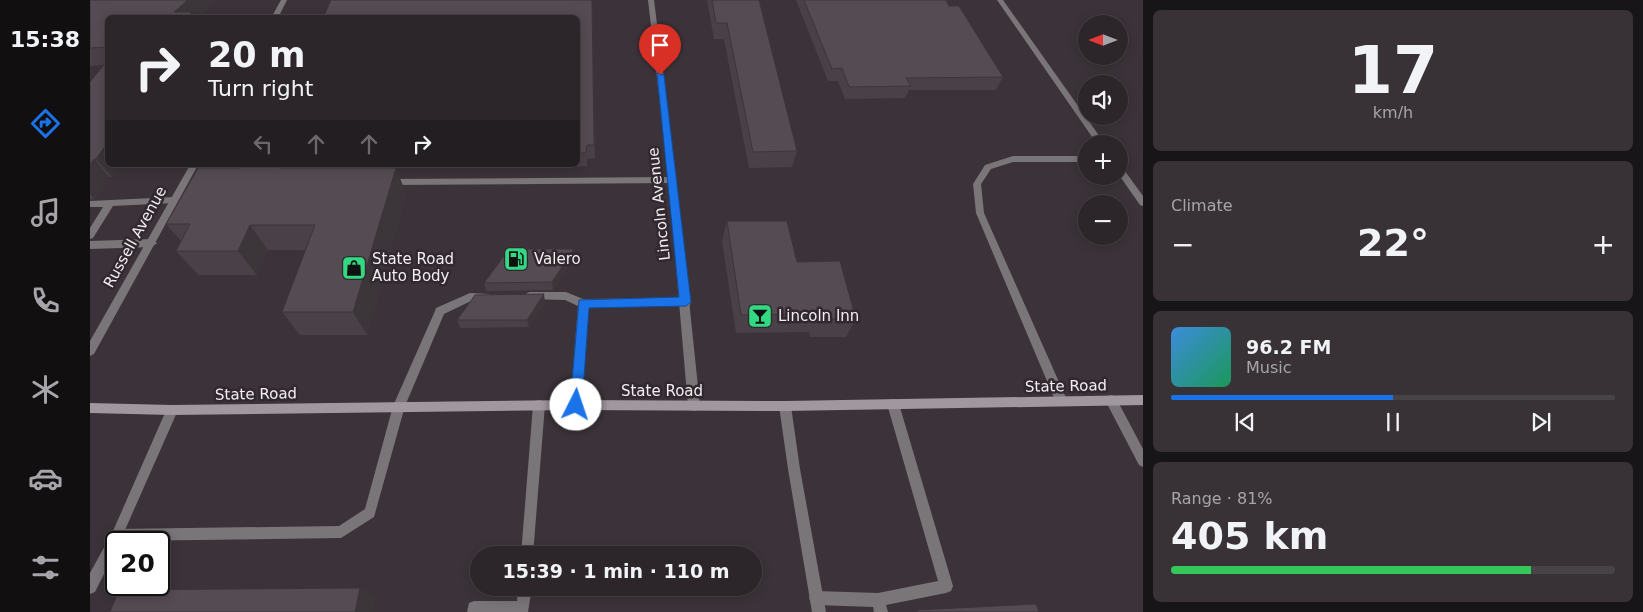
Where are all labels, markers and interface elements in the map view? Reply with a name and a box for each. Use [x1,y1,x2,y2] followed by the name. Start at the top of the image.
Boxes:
[1078,15,1128,65] north arrow
[1078,15,1128,245] map controls
[639,24,681,75] pin
[10,27,80,52] text: 15:38
[646,31,674,59] icon: arrive
[1348,33,1438,108] text: 17
[125,35,190,100] icon: right
[208,35,305,75] text: 20 m
[1078,75,1128,125] button: sound
[208,76,313,101] text: Turn right
[1373,103,1413,122] text: km/h
[28,106,63,141] icon: directions
[249,130,277,158] icon: left
[302,130,330,158] icon: ahead
[355,130,383,158] icon: ahead
[408,130,436,158] icon: right
[1078,135,1128,185] button: +
[644,147,674,261] street label: Lincoln Avenue
[100,183,170,291] street label: Russell Avenue
[28,195,63,230] icon: music
[1078,195,1128,245] button: −
[1171,196,1233,215] text: Climate
[1357,221,1429,265] text: 22°
[1171,228,1194,261] text: −
[1592,228,1615,261] text: +
[503,246,529,272] fuel station icon: Valero
[372,250,454,285] place label: State Road Auto Body
[534,250,581,268] place label: Valero
[341,255,367,281] shop icon: State Road Auto Body
[28,283,63,318] icon: phone
[747,303,773,329] bar icon: Lincoln Inn
[778,307,859,325] place label: Lincoln Inn
[1246,336,1331,358] text: 96.2 FM
[1246,358,1292,377] text: Music
[28,372,63,407] icon: climate
[1025,376,1107,396] street label: State Road
[549,378,601,430] position arrow
[621,382,703,400] street label: State Road
[215,384,297,404] street label: State Road
[1231,408,1259,436] icon: previous
[1379,408,1407,436] icon: pause
[1527,408,1555,436] icon: next
[28,461,63,496] icon: car
[1171,489,1273,508] text: Range · 81%
[1171,514,1328,558] text: 405 km
[105,531,170,596] speed limit sign: 20
[28,550,63,585] icon: filters
[502,560,730,582] text: 15:39 · 1 min · 110 m

